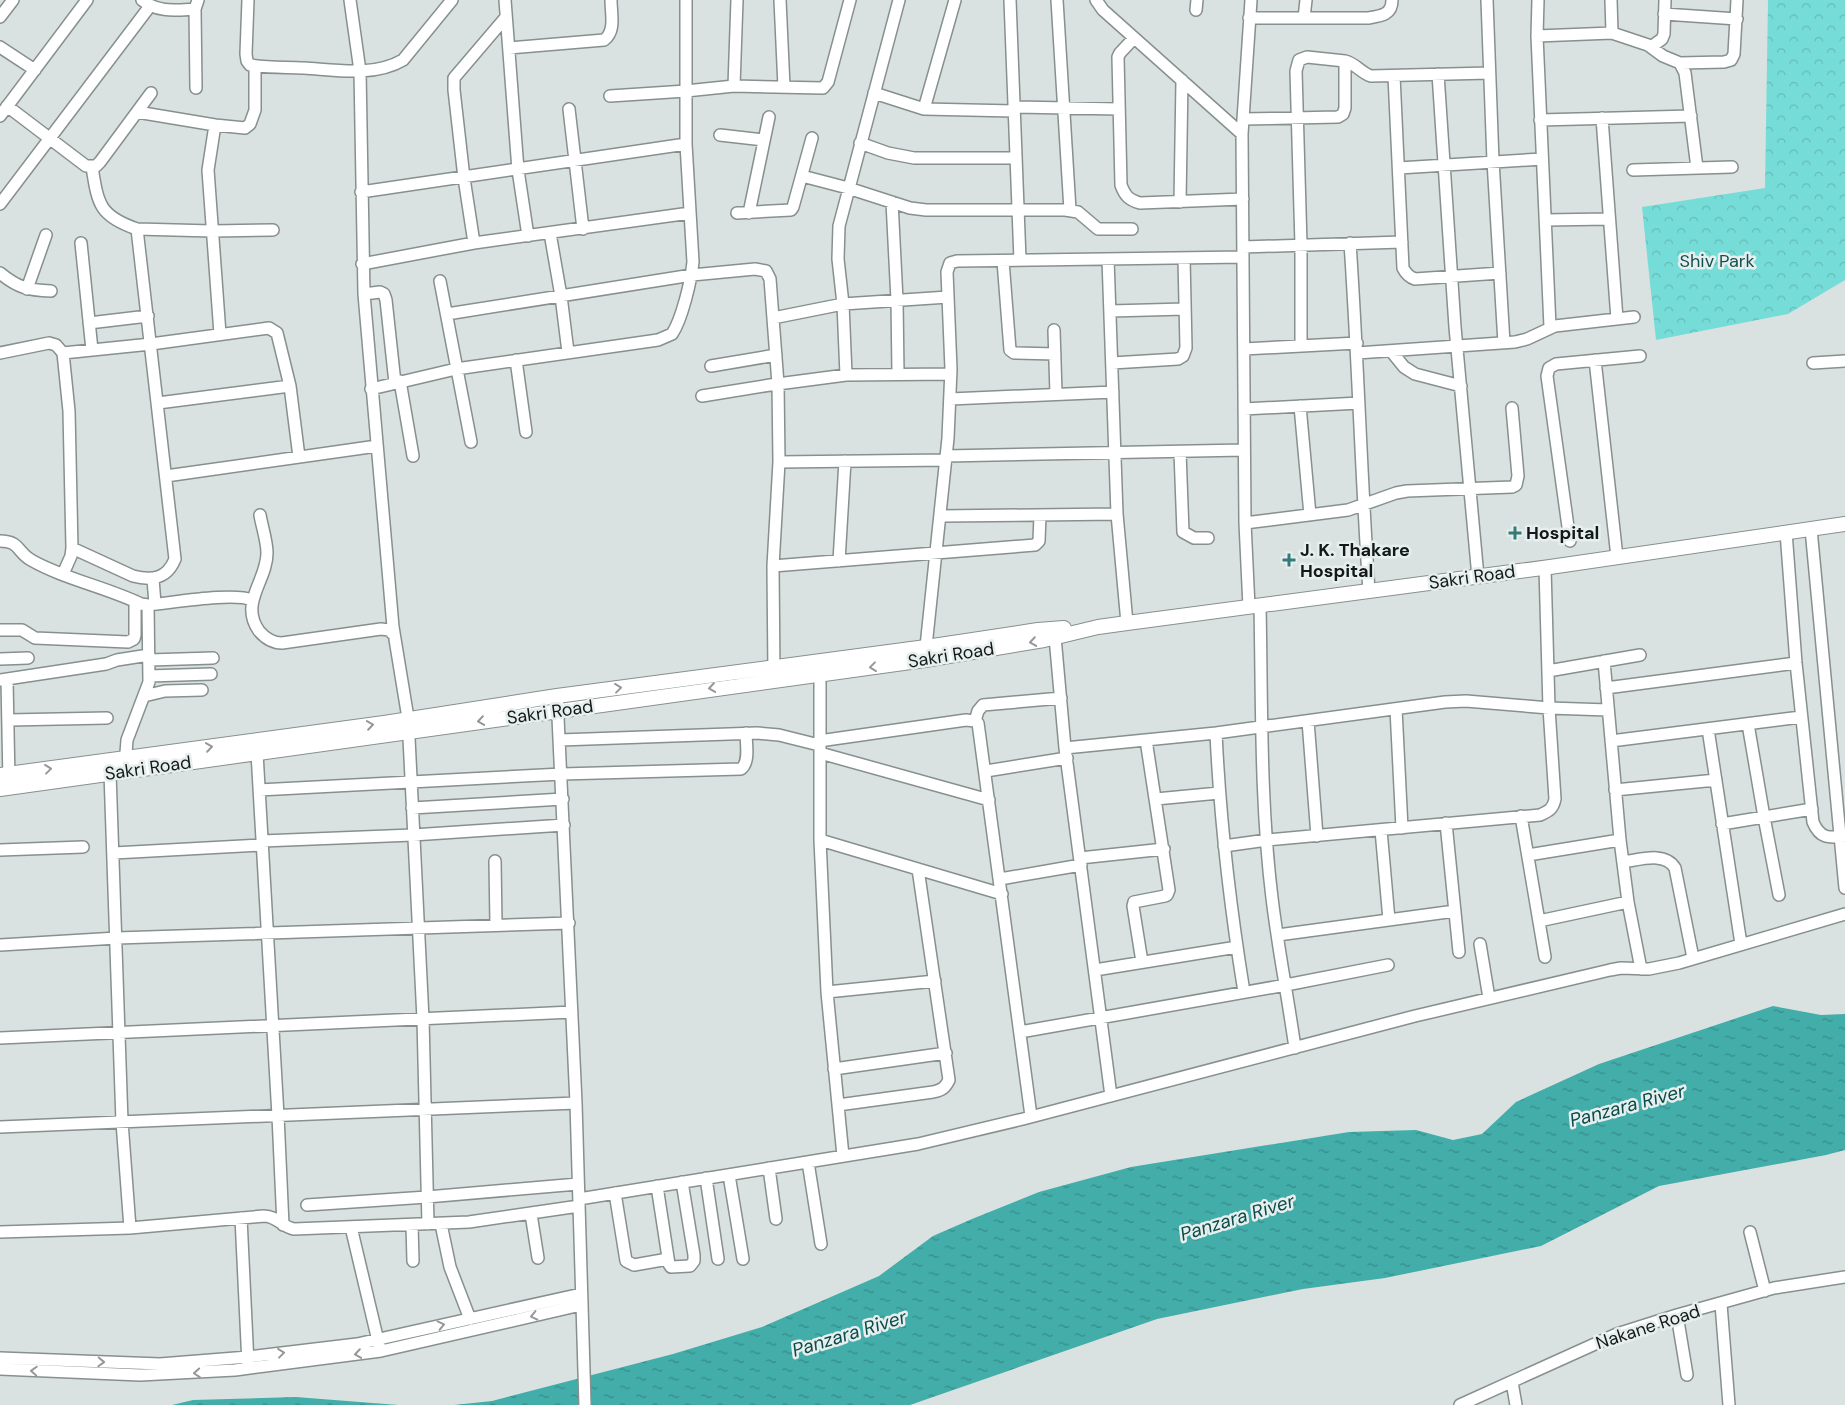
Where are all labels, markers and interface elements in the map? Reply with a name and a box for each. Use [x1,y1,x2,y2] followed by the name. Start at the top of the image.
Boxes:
[1680,249,1754,273] park label: Shiv Park
[1526,521,1599,545] place label: Hospital
[1508,526,1522,540] marker: Hospital
[1300,538,1410,583] place label: J. K. Thakare Hospital
[1282,553,1296,567] marker: J. K. Thakare Hospital
[1427,559,1517,595] street label: Sakri Road
[906,636,996,674] street label: Sakri Road
[1029,636,1038,646] one-way arrow
[868,661,876,672] one-way arrow
[614,683,622,694] one-way arrow
[707,683,716,693] one-way arrow
[505,694,595,730] street label: Sakri Road
[477,715,485,726] one-way arrow
[367,720,375,731] one-way arrow
[205,743,214,753] one-way arrow
[103,750,193,786] street label: Sakri Road
[45,764,53,775] one-way arrow
[1567,1078,1688,1133] water label: Panzara River
[1177,1188,1298,1247] water label: Panzara River
[1593,1299,1703,1355] street label: Nakane Road
[789,1304,910,1363] water label: Panzara River
[529,1310,538,1321] one-way arrow
[436,1320,445,1331] one-way arrow
[277,1348,285,1359] one-way arrow
[354,1348,362,1359] one-way arrow
[97,1357,105,1368] one-way arrow
[30,1366,38,1376] one-way arrow
[192,1367,200,1378] one-way arrow

